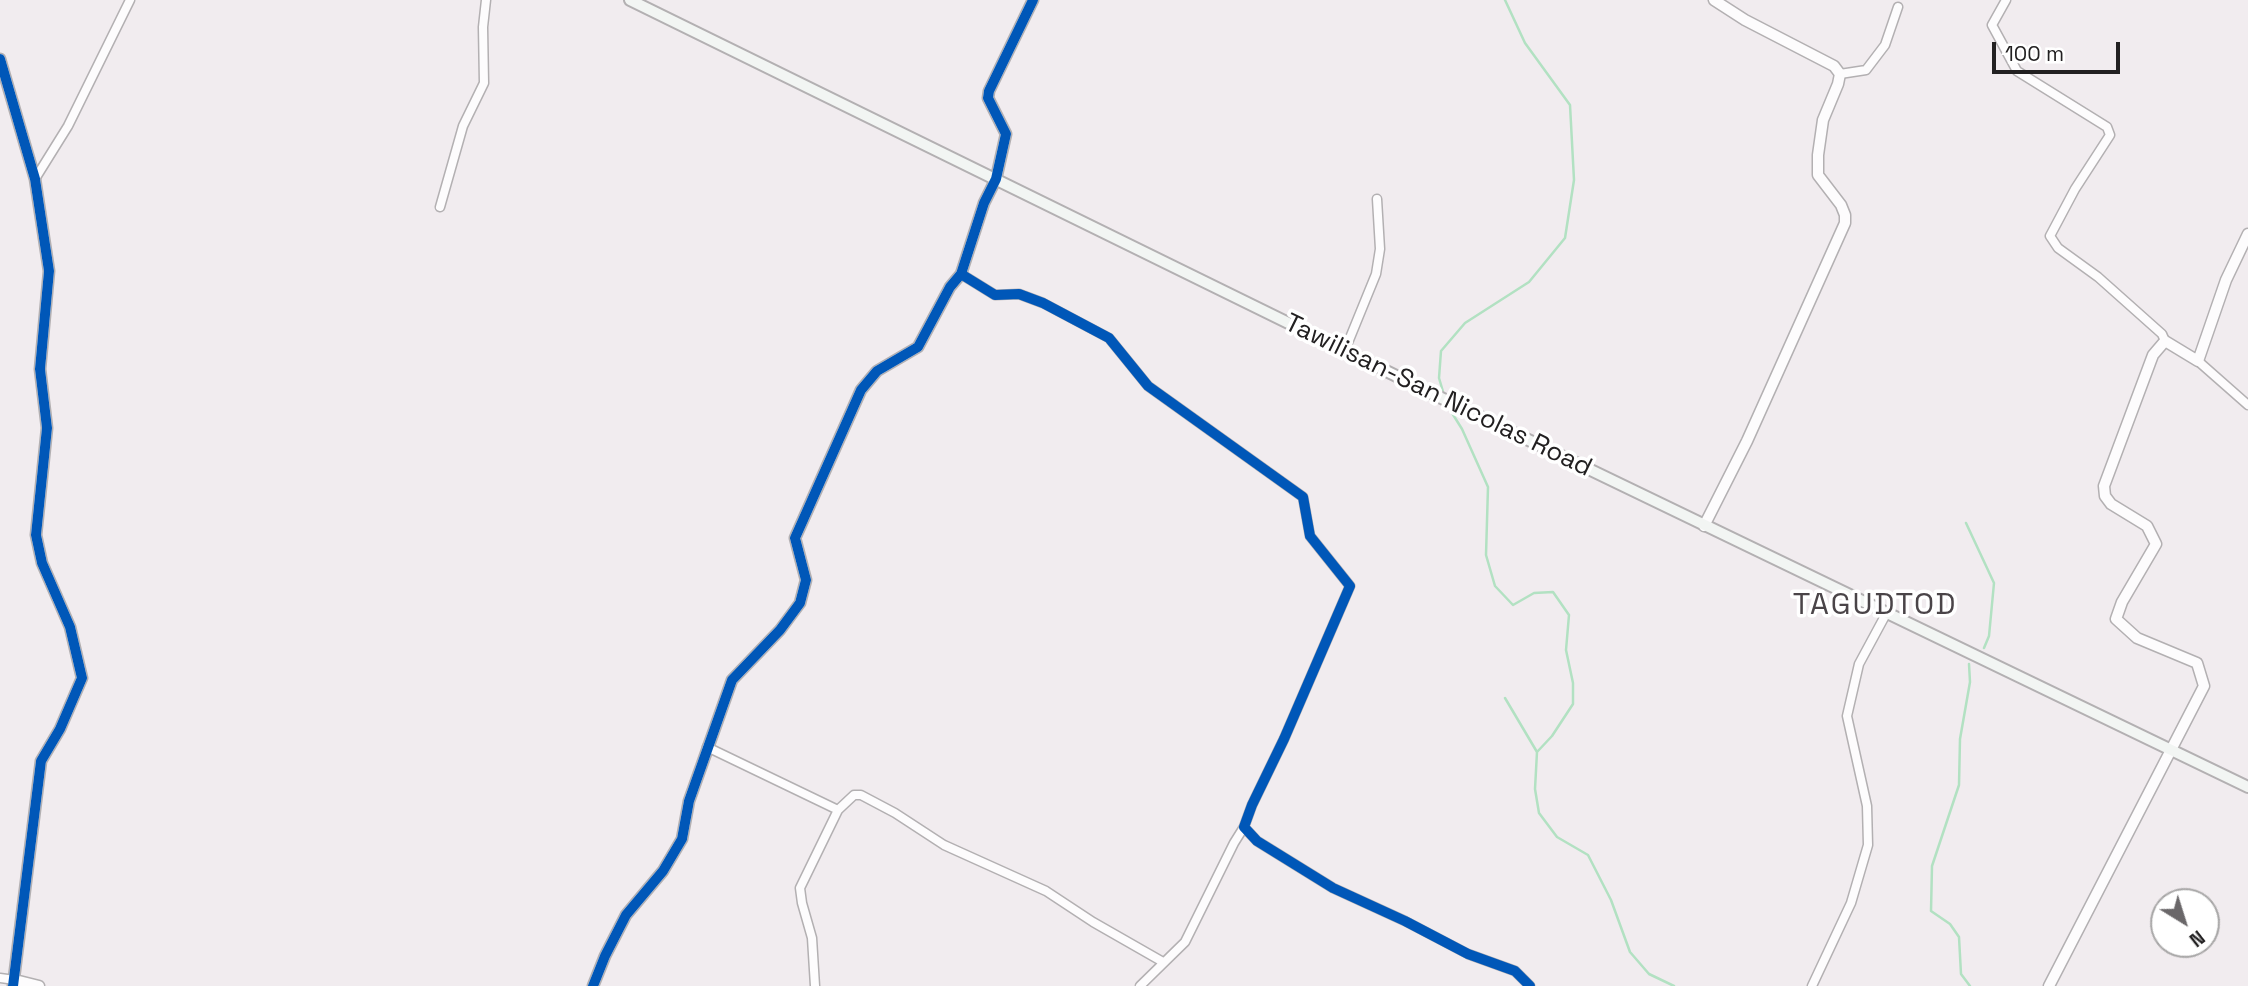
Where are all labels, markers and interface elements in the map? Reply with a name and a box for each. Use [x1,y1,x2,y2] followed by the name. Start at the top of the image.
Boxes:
[1996,28,2124,72] scale bar
[2005,40,2064,67] text: 100 m
[1279,308,1597,484] street label: Tawilisan-San Nicolas Road
[1794,588,1956,624] district label: TAGUDTOD
[2150,888,2220,958] north arrow
[2184,925,2210,952] text: N

